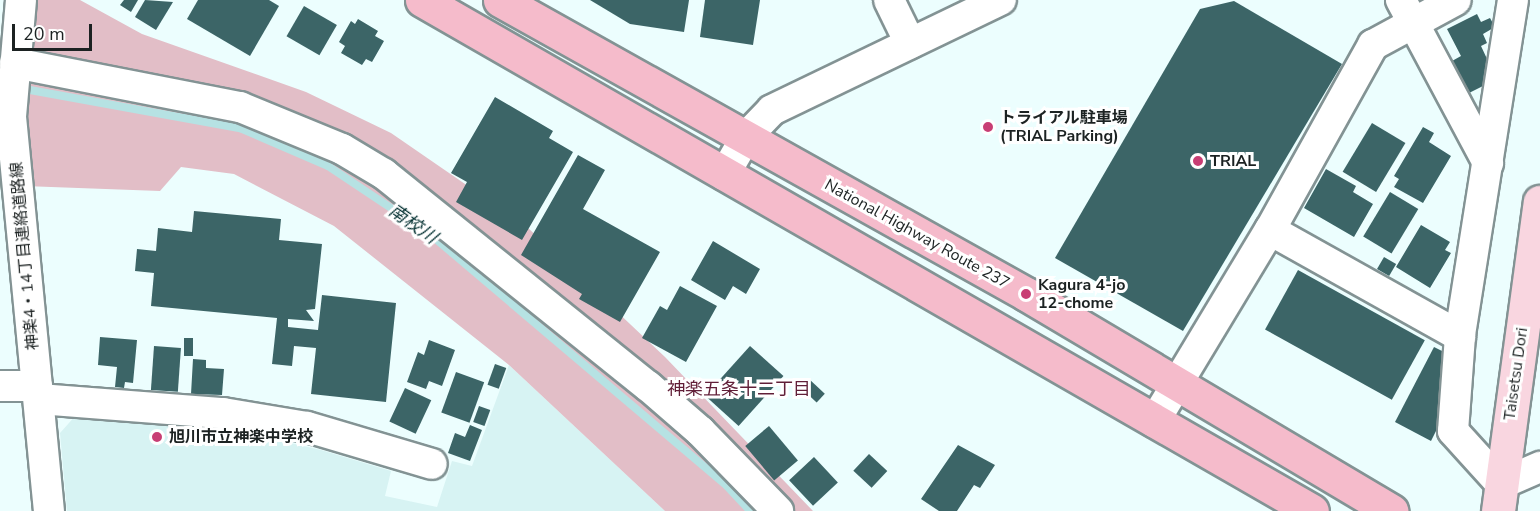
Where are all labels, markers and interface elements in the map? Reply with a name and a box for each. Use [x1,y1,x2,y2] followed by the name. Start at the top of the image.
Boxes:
[15,12,94,50] scale bar
[23,22,65,46] text: 20 m
[1000,108,1128,146] place label: トライアル駐車場 (TRIAL Parking)
[981,120,995,134] marker: トライアル駐車場 (TRIAL Parking)
[1210,151,1256,171] place label: TRIAL
[1191,154,1205,168] marker: TRIAL
[7,161,43,351] street label: 神楽4・14丁目連絡道路線
[821,175,1013,293] street label: National Highway Route 237
[385,200,441,248] water label: 南校川
[1038,275,1125,313] place label: Kagura 4-jo 12-chome
[1019,287,1033,301] marker: Kagura 4-jo 12-chome
[1500,326,1532,422] street label: Taisetsu Dori
[667,378,811,400] district label: 神楽五条十二丁目
[169,427,313,447] place label: 旭川市立神楽中学校
[150,430,164,444] marker: 旭川市立神楽中学校

